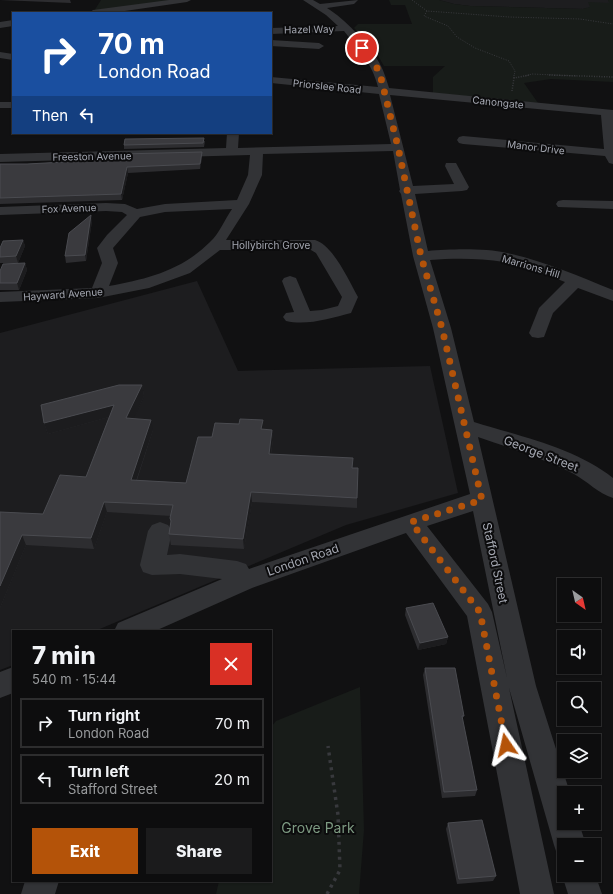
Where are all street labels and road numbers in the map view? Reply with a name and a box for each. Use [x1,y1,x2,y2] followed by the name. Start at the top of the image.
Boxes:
[284,23,334,35] street label: Hazel Way
[292,76,362,96] street label: Priorslee Road
[472,93,524,111] street label: Canongate
[507,138,566,157] street label: Manor Drive
[52,149,132,163] street label: Freeston Avenue
[41,201,97,215] street label: Fox Avenue
[232,239,311,251] street label: Hollybirch Grove
[501,252,561,280] street label: Marrions Hill
[23,285,103,303] street label: Hayward Avenue
[502,432,581,475] street label: George Street
[480,521,511,605] street label: Stafford Street
[265,540,341,579] street label: London Road

